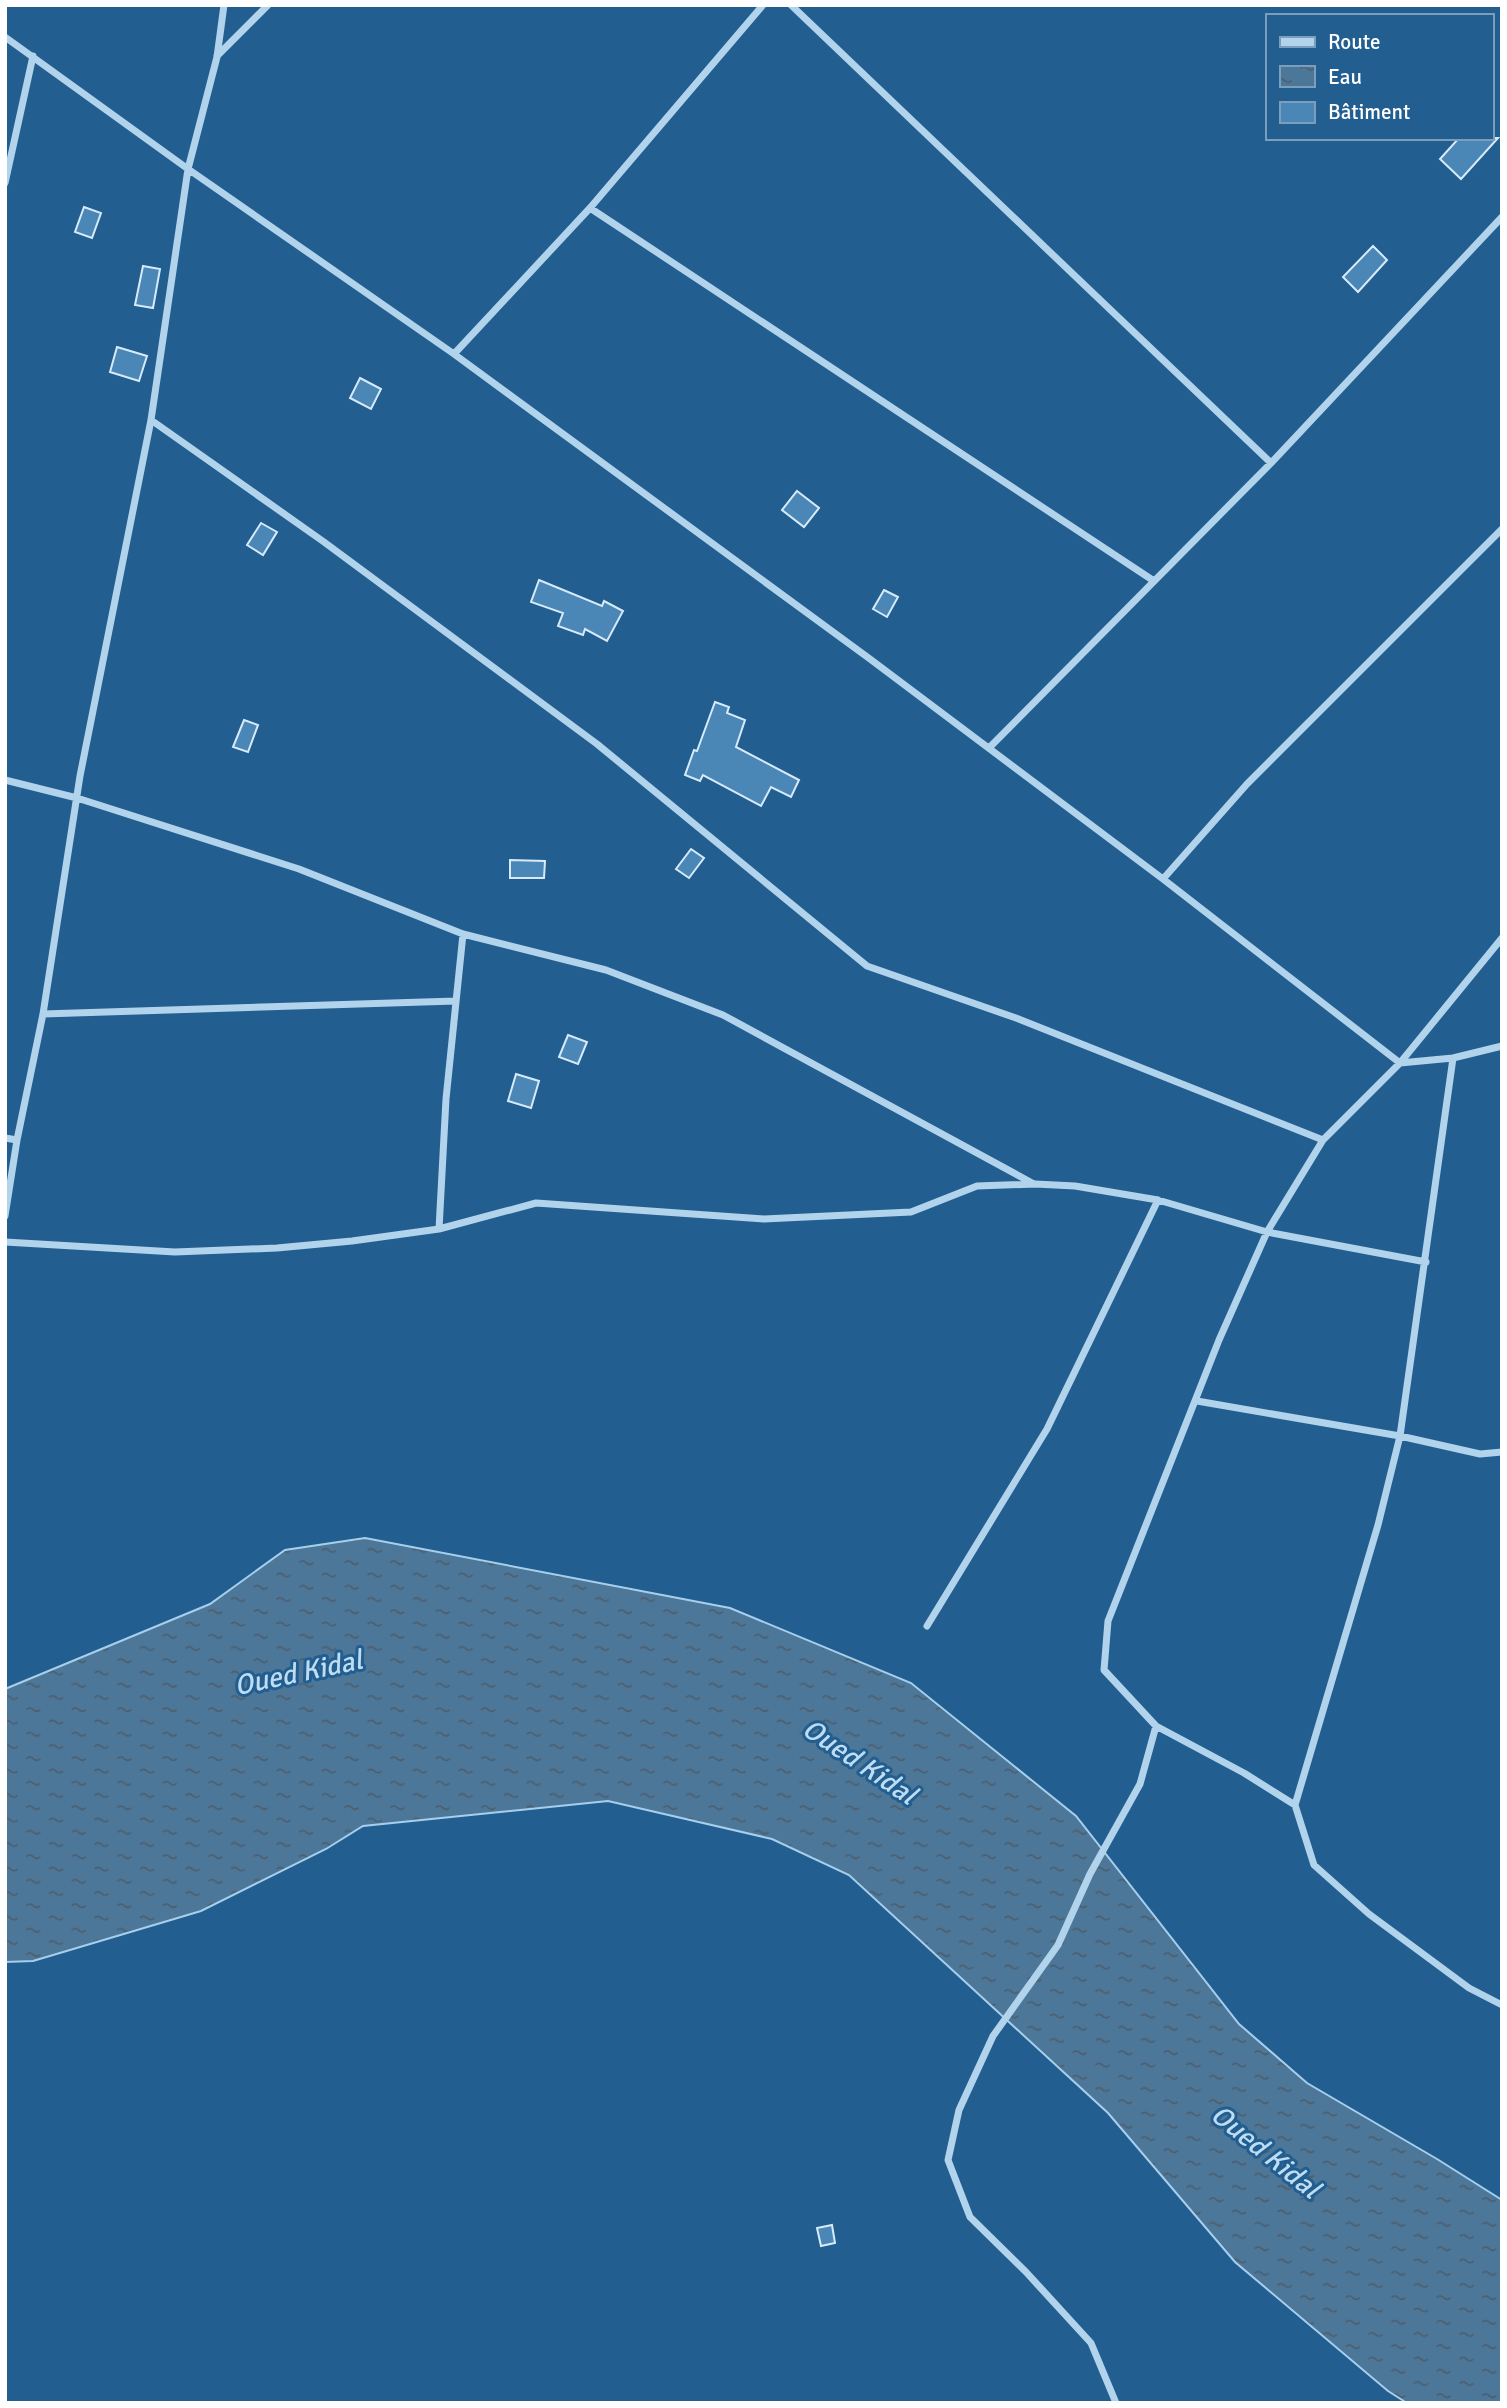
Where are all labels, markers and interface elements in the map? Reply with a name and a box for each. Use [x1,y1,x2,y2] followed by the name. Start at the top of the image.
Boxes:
[1266,14,1493,140] legend
[1328,29,1380,55] text: Route
[1328,64,1362,90] text: Eau
[1328,99,1410,125] text: Bâtiment
[231,1642,367,1703] water label: Oued Kidal
[796,1711,924,1813] water label: Oued Kidal
[1204,2098,1328,2207] water label: Oued Kidal

